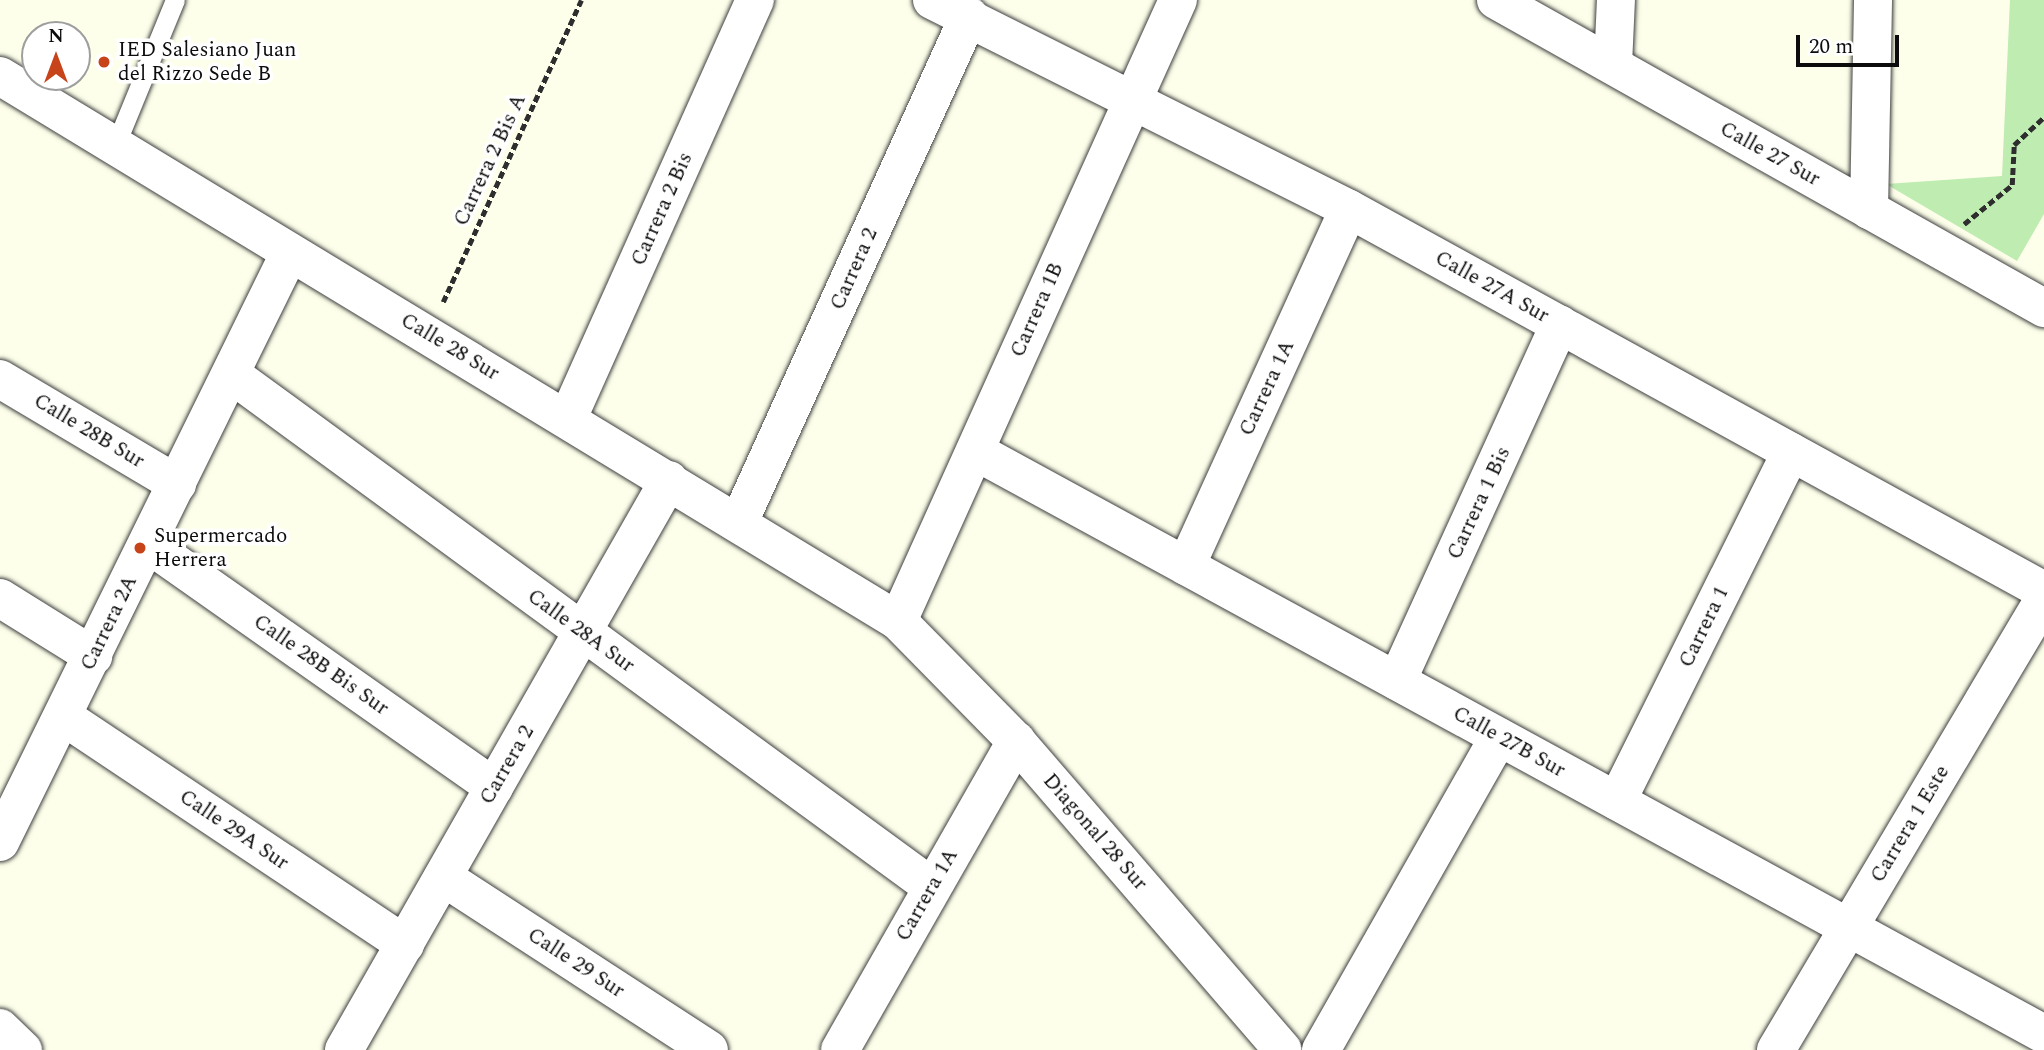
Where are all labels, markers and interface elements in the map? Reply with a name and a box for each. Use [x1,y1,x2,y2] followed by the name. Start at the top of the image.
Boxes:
[21,21,91,91] north arrow
[1799,21,1902,65] scale bar
[48,22,64,51] text: N
[1809,31,1853,63] text: 20 m
[118,37,296,87] place label: IED Salesiano Juan del Rizzo Sede B
[96,54,112,70] marker: IED Salesiano Juan del Rizzo Sede B
[448,90,532,230] street label: Carrera 2 Bis A
[1715,116,1825,192] street label: Calle 27 Sur
[626,148,698,270] street label: Carrera 2 Bis
[825,224,883,314] street label: Carrera 2
[1431,245,1553,329] street label: Calle 27A Sur
[1005,259,1069,361] street label: Carrera 1B
[396,308,504,386] street label: Calle 28 Sur
[1234,336,1300,440] street label: Carrera 1A
[29,388,149,474] street label: Calle 28B Sur
[1442,443,1516,563] street label: Carrera 1 Bis
[154,523,287,573] place label: Supermercado Herrera
[132,540,148,556] marker: Supermercado Herrera
[75,571,143,675] street label: Carrera 2A
[1674,582,1734,672] street label: Carrera 1
[522,584,640,678] street label: Calle 28A Sur
[249,609,393,721] street label: Calle 28B Bis Sur
[1448,701,1570,783] street label: Calle 27B Sur
[474,721,540,809] street label: Carrera 2
[1865,761,1955,887] street label: Carrera 1 Este
[1037,768,1153,896] street label: Diagonal 28 Sur
[175,784,293,876] street label: Calle 29A Sur
[890,844,964,946] street label: Carrera 1A
[523,922,629,1004] street label: Calle 29 Sur

